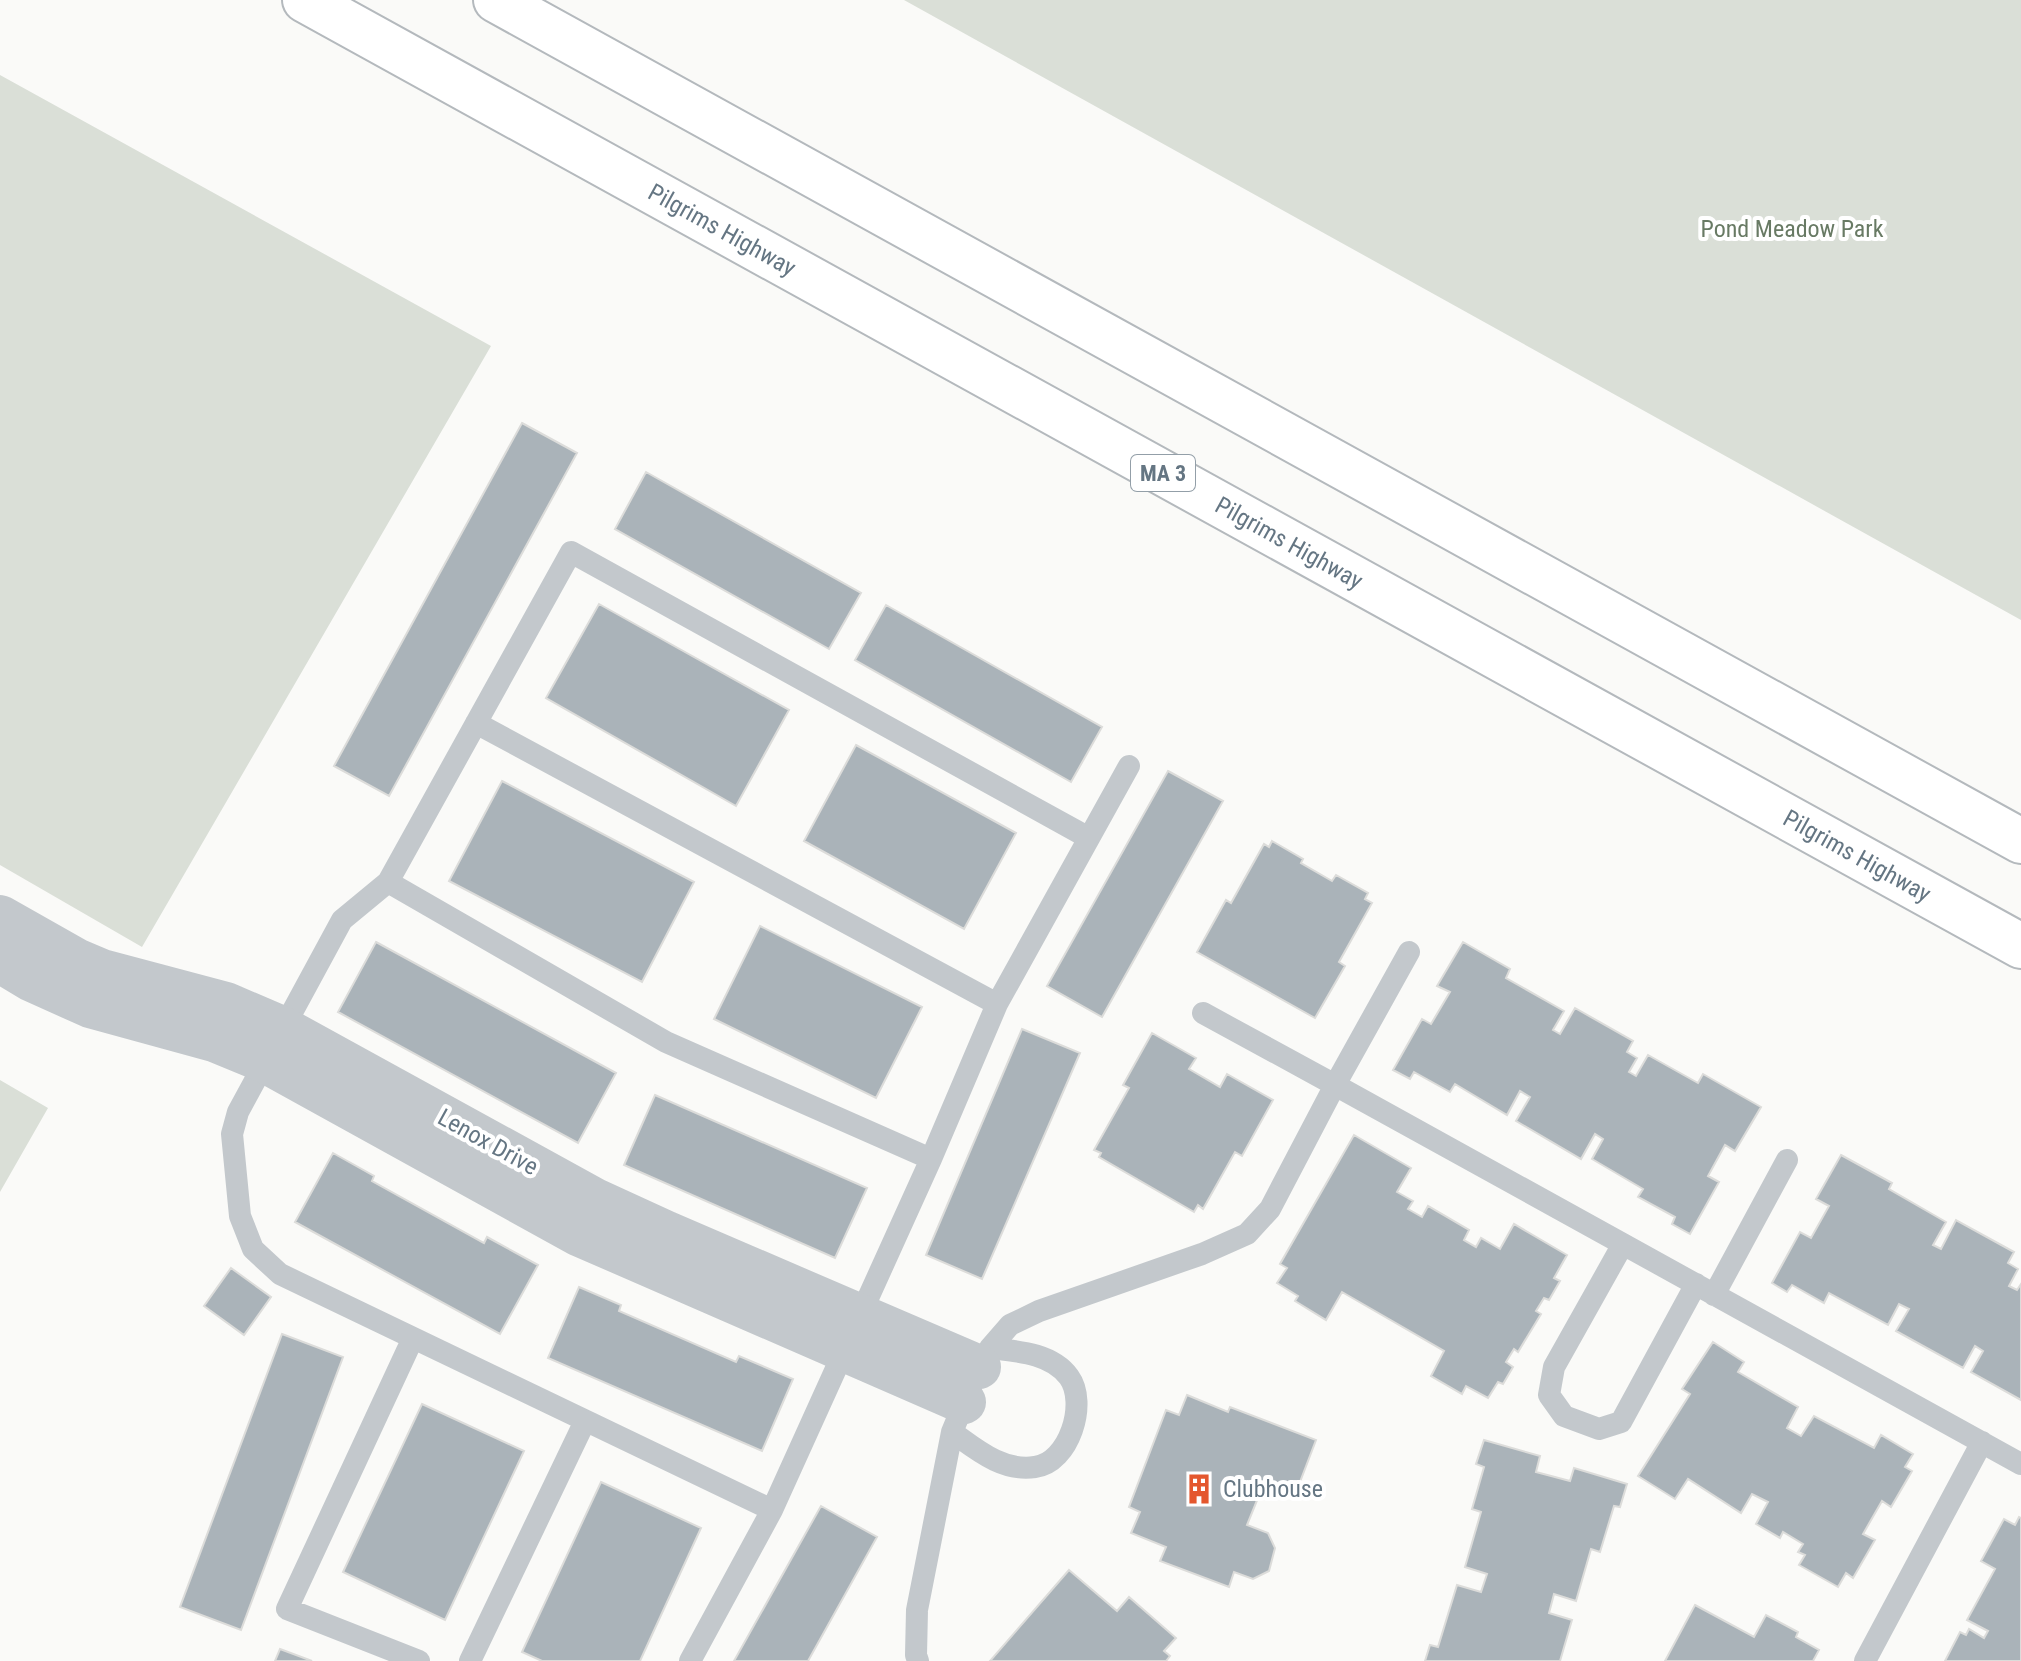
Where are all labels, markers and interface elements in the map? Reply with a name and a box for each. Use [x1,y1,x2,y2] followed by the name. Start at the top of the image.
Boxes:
[643,178,801,282] street label: Pilgrims Highway
[1701,215,1884,243] park label: Pond Meadow Park
[1131,455,1195,491] road number: MA 3
[1210,491,1368,595] street label: Pilgrims Highway
[1778,804,1936,908] street label: Pilgrims Highway
[433,1103,543,1181] street label: Lenox Drive
[1182,1472,1216,1506] building icon: Clubhouse
[1223,1475,1323,1503] place label: Clubhouse

